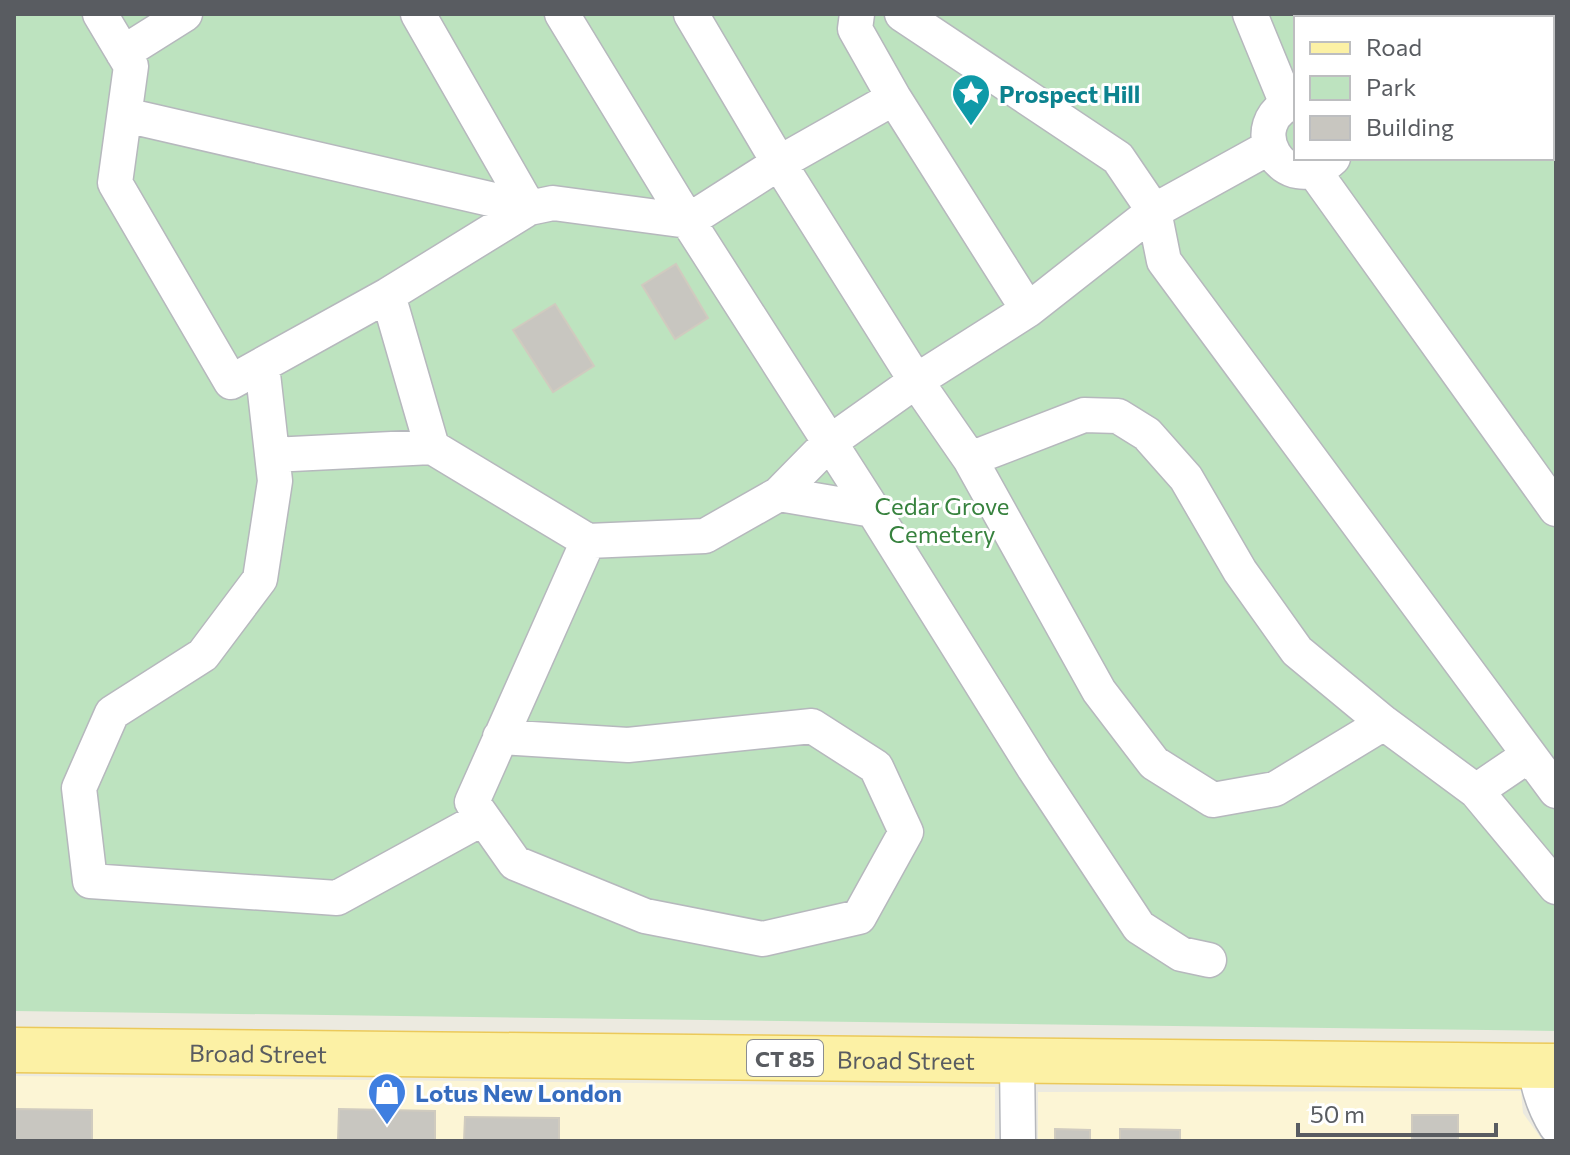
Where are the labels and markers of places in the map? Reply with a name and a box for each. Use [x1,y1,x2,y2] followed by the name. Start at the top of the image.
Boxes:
[950,72,992,127] place icon: Prospect Hill
[999,79,1140,108] place label: Prospect Hill
[366,1071,408,1126] shop icon: Lotus New London
[415,1078,622,1107] place label: Lotus New London

